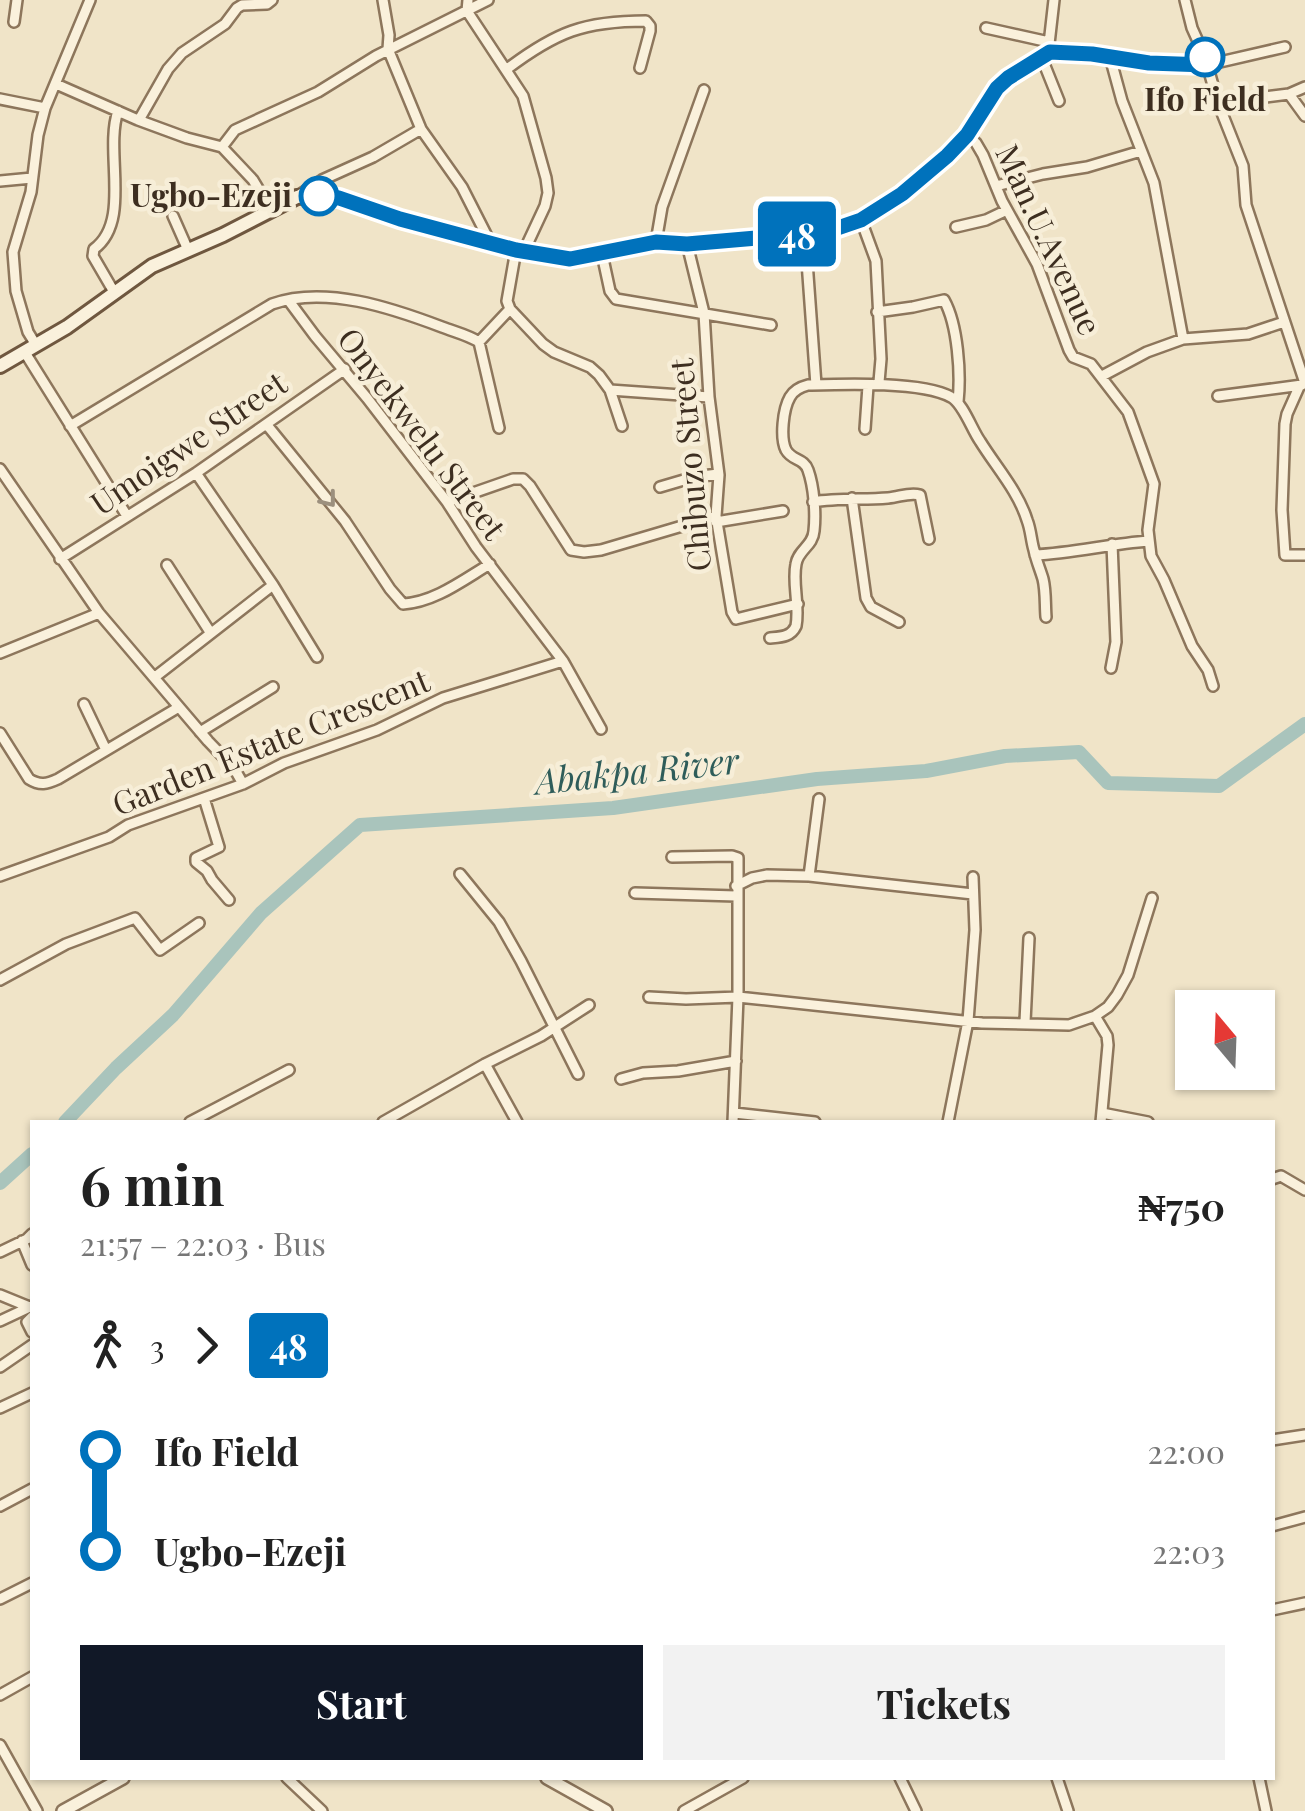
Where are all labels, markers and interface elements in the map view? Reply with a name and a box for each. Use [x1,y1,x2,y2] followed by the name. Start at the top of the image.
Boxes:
[1186,38,1224,76] marker: Ifo Field
[1144,76,1266,119] place label: Ifo Field
[987,137,1113,341] street label: Man.U.Avenue
[130,172,292,215] place label: Ugbo-Ezeji
[300,177,338,215] marker: Ugbo-Ezeji
[752,202,842,266] line badge: 48
[778,211,816,258] text: 48
[329,318,517,548] street label: Onyekwelu Street
[658,356,719,573] street label: Chibuzo Street
[81,360,295,523] street label: Umoigwe Street
[318,489,335,507] one-way arrow
[105,657,436,824] street label: Garden Estate Crescent
[528,735,742,804] water label: Abakpa River
[1175,990,1275,1090] north arrow
[1175,990,1275,1090] map controls
[80,1146,225,1220] text: 6 min
[1138,1180,1225,1231] text: ₦750
[80,1221,326,1264] text: 21:57 – 22:03 · Bus
[80,1318,135,1373] icon: walk
[179,1318,234,1373] icon: forward
[269,1322,308,1369] text: 48
[150,1324,164,1367] text: 3
[154,1425,299,1476] text: Ifo Field
[1147,1429,1225,1472] text: 22:00
[154,1525,347,1576] text: Ugbo-Ezeji
[1152,1529,1225,1572] text: 22:03
[80,1645,643,1760] button: Start
[663,1645,1225,1760] button: Tickets

